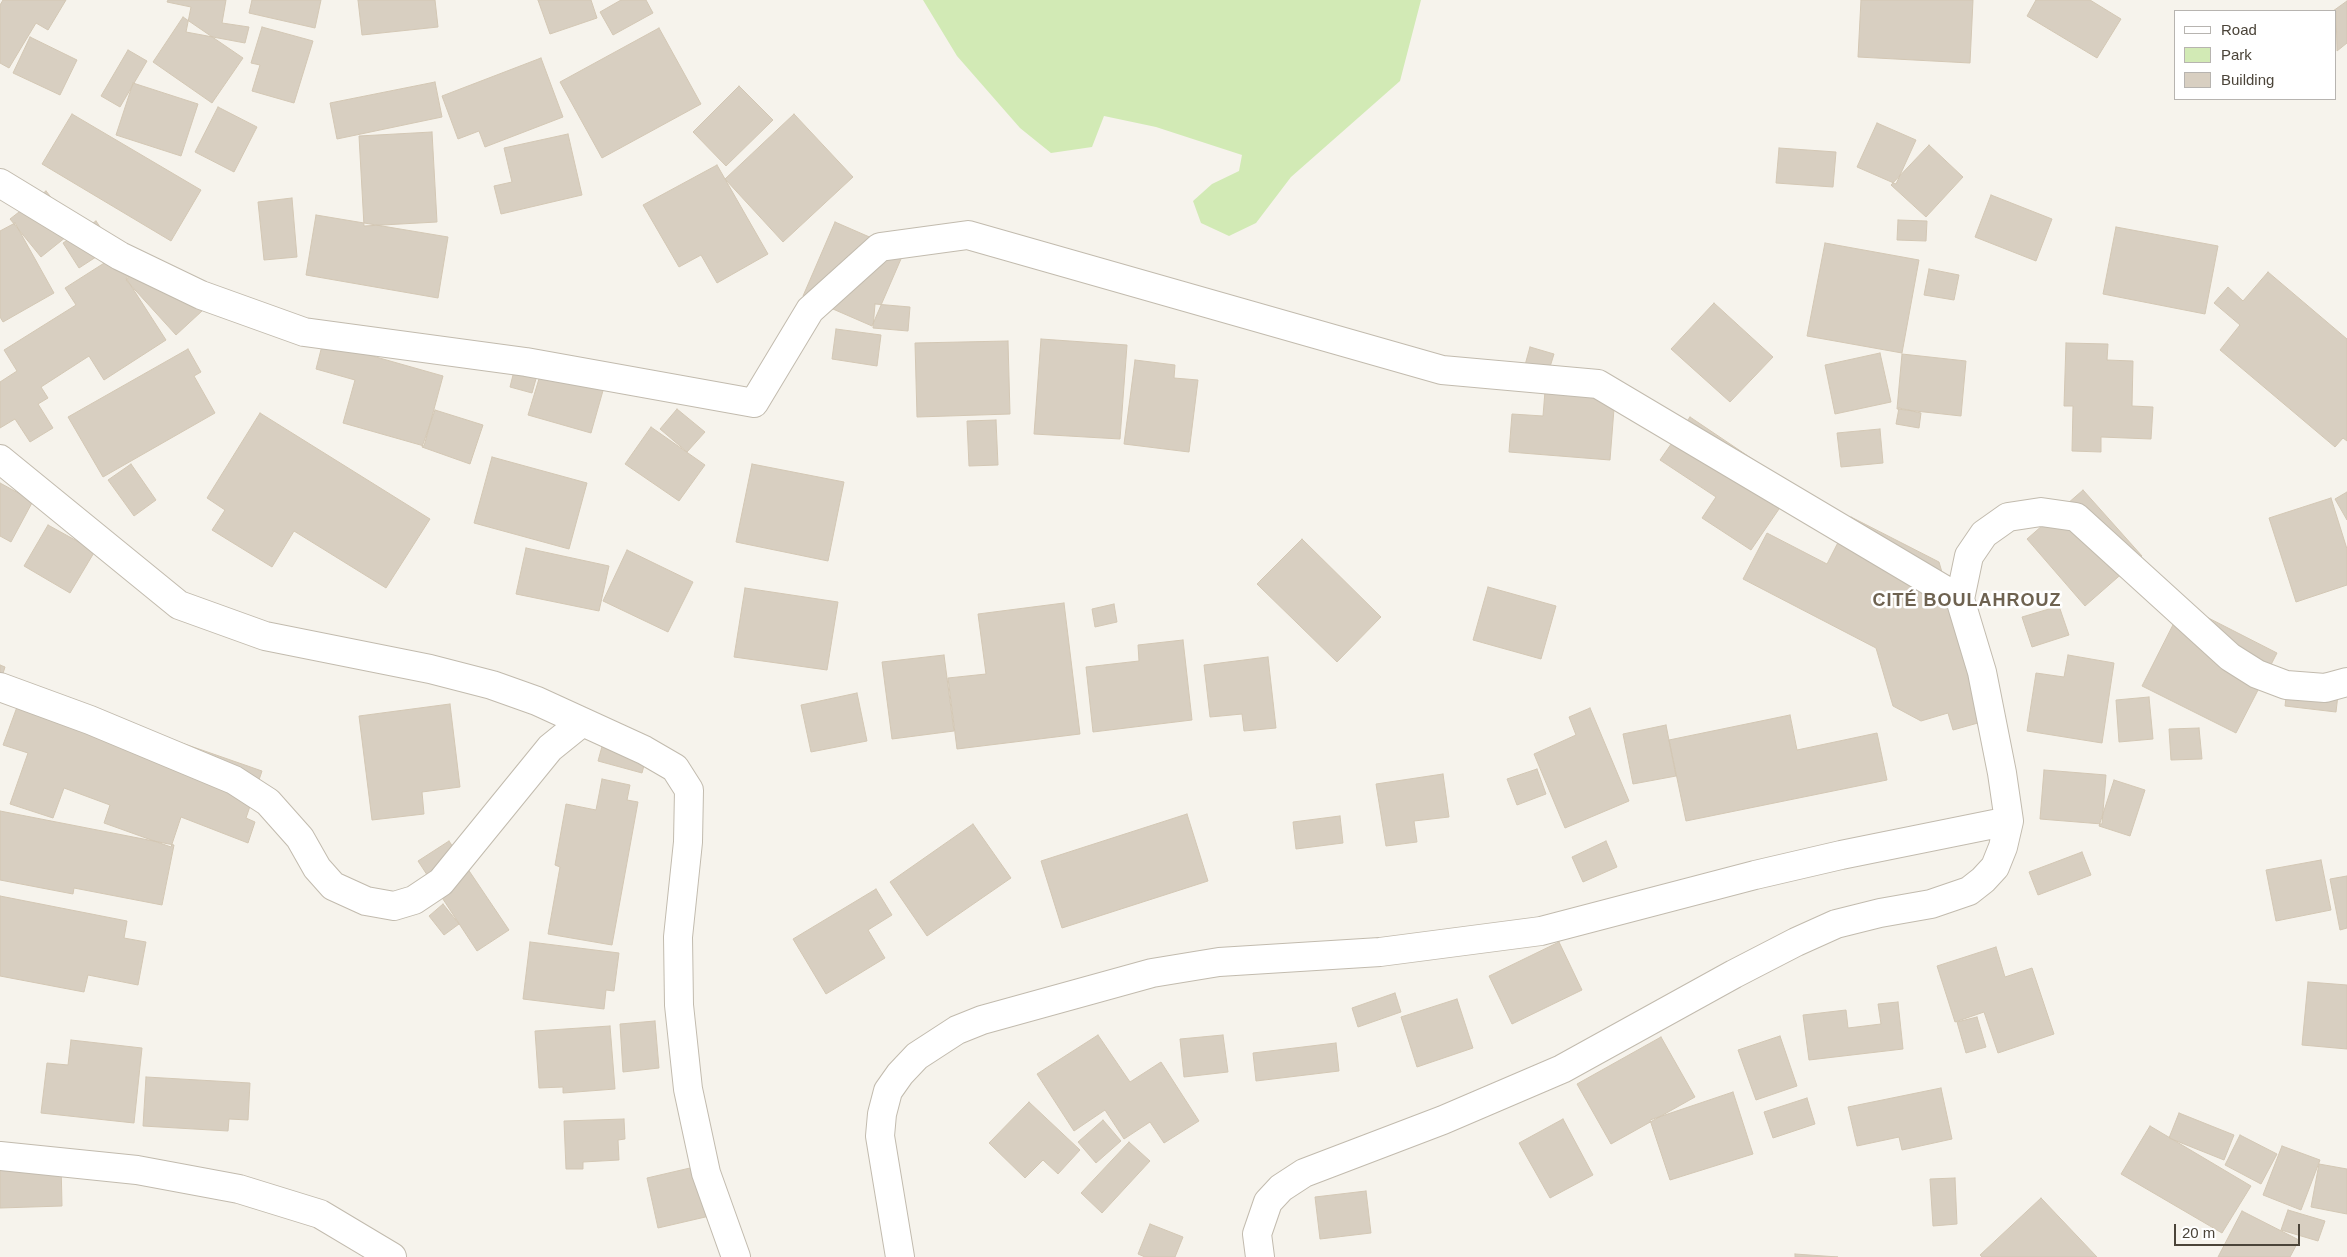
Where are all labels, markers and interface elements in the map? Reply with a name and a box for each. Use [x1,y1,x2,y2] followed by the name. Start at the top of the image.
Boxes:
[2174,10,2337,100] legend
[2221,21,2257,38] text: Road
[2221,46,2252,63] text: Park
[2221,71,2274,88] text: Building
[1871,590,2063,612] district label: CITÉ BOULAHROUZ
[2177,1214,2303,1246] scale bar
[2182,1224,2215,1241] text: 20 m

